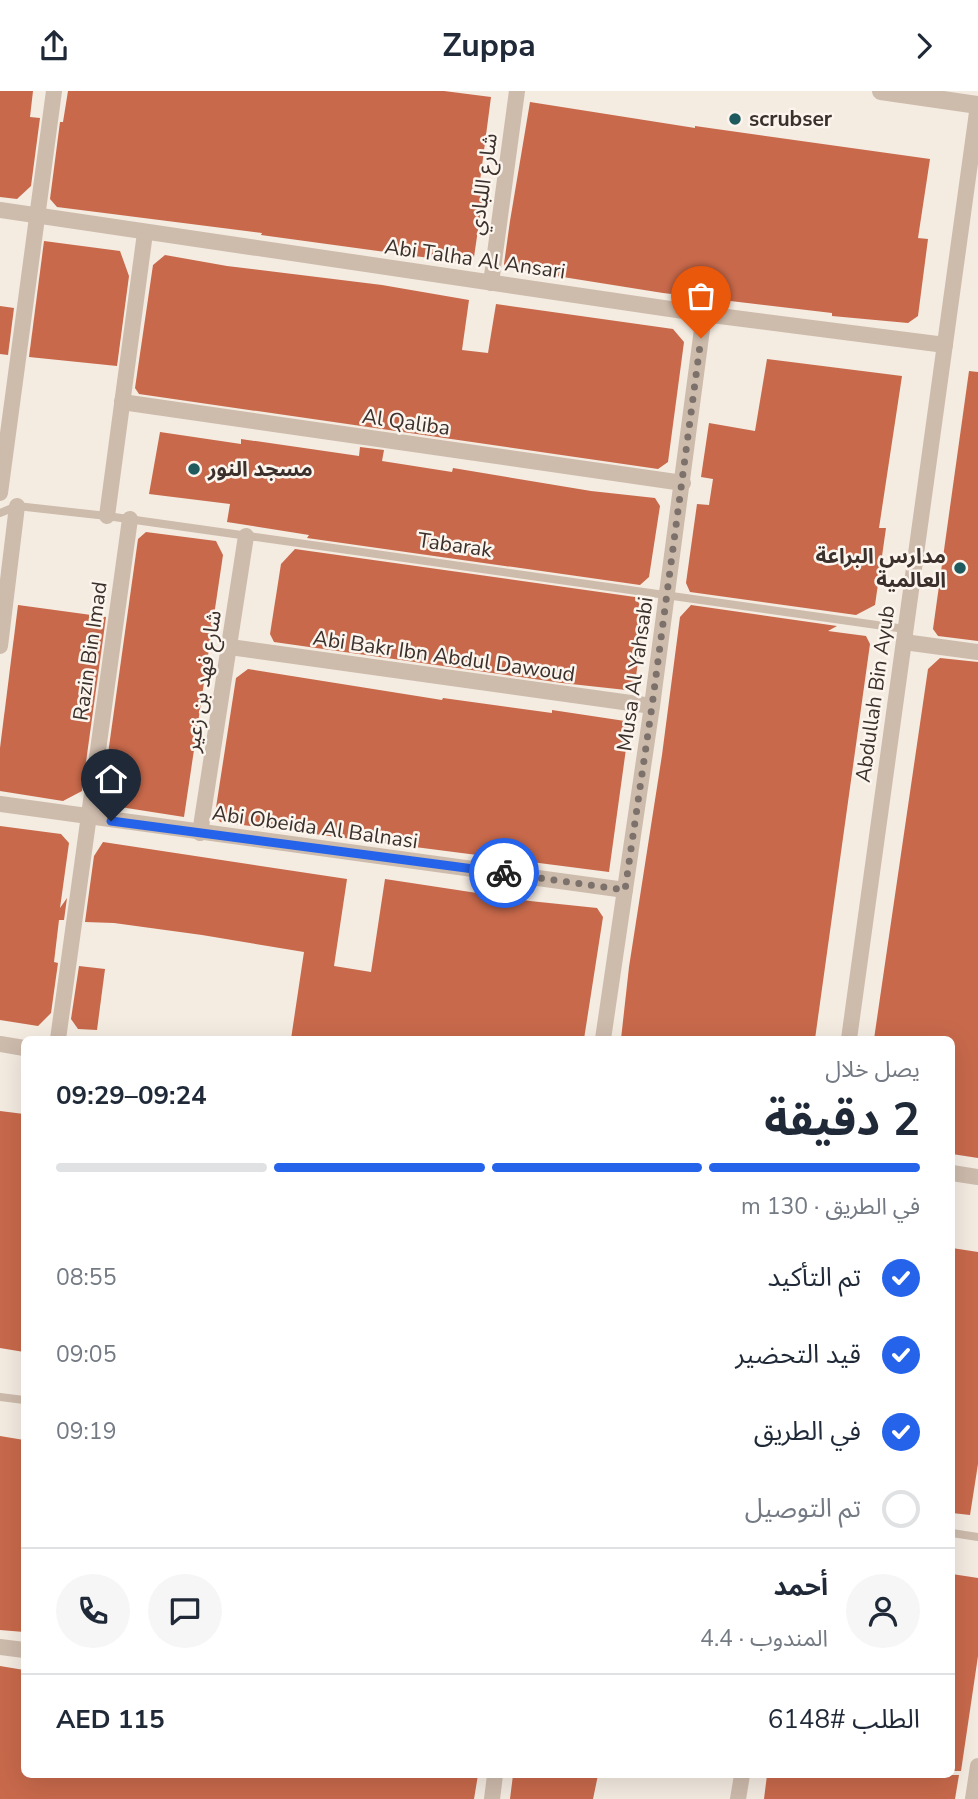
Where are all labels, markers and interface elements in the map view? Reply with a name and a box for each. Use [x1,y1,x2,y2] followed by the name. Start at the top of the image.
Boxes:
[442,24,536,67] text: Zuppa
[35,27,73,65] icon: share
[905,27,943,65] icon: forward
[749,105,833,133] place label: scrubser
[727,111,743,127] marker: scrubser
[462,131,506,237] street label: شارع اللبادي
[383,232,567,286] street label: Abi Talha Al Ansari
[671,266,731,338] pin
[682,277,720,315] icon: bag
[360,402,452,442] street label: Al Qaliba
[207,455,313,483] place label: مسجد النور
[186,461,202,477] marker: مسجد النور
[416,526,494,564] street label: Tabarak
[816,542,946,594] place label: مدارس البراعة العالمية
[952,560,968,576] marker: مدارس البراعة العالمية
[66,580,114,722] street label: Razin Bin Imad
[610,595,660,753] street label: Musa Al Yahsabi
[849,604,901,784] street label: Abdullah Bin Ayub
[178,608,229,755] street label: شارع فهد بن زعير
[311,624,577,688] street label: Abi Bakr Ibn Abdul Dawoud
[81,749,141,821] pin
[92,760,130,798] icon: home
[210,799,420,855] street label: Abi Obeida Al Balnasi
[469,838,539,908] courier
[485,854,523,892] icon: bike
[825,1054,920,1085] text: يصل خلال
[56,1078,207,1113] text: 09:24–09:29
[764,1088,920,1151] text: 2 دقيقة
[741,1191,920,1222] text: في الطريق · 130 m
[882,1259,920,1297] icon: check
[768,1260,861,1295] text: تم التأكيد
[56,1262,116,1293] text: 08:55
[882,1336,920,1374] icon: check
[735,1337,861,1372] text: قيد التحضير
[56,1339,116,1370] text: 09:05
[882,1413,920,1451] icon: check
[754,1414,861,1449] text: في الطريق
[56,1416,116,1447] text: 09:19
[745,1491,861,1526] text: تم التوصيل
[774,1569,828,1604] text: أحمد
[56,1574,130,1648] button: phone
[148,1574,222,1648] button: chat
[846,1574,920,1648] button: person
[700,1623,828,1654] text: المندوب · 4.4
[56,1702,165,1737] text: AED 115
[768,1702,920,1737] text: الطلب #6148

